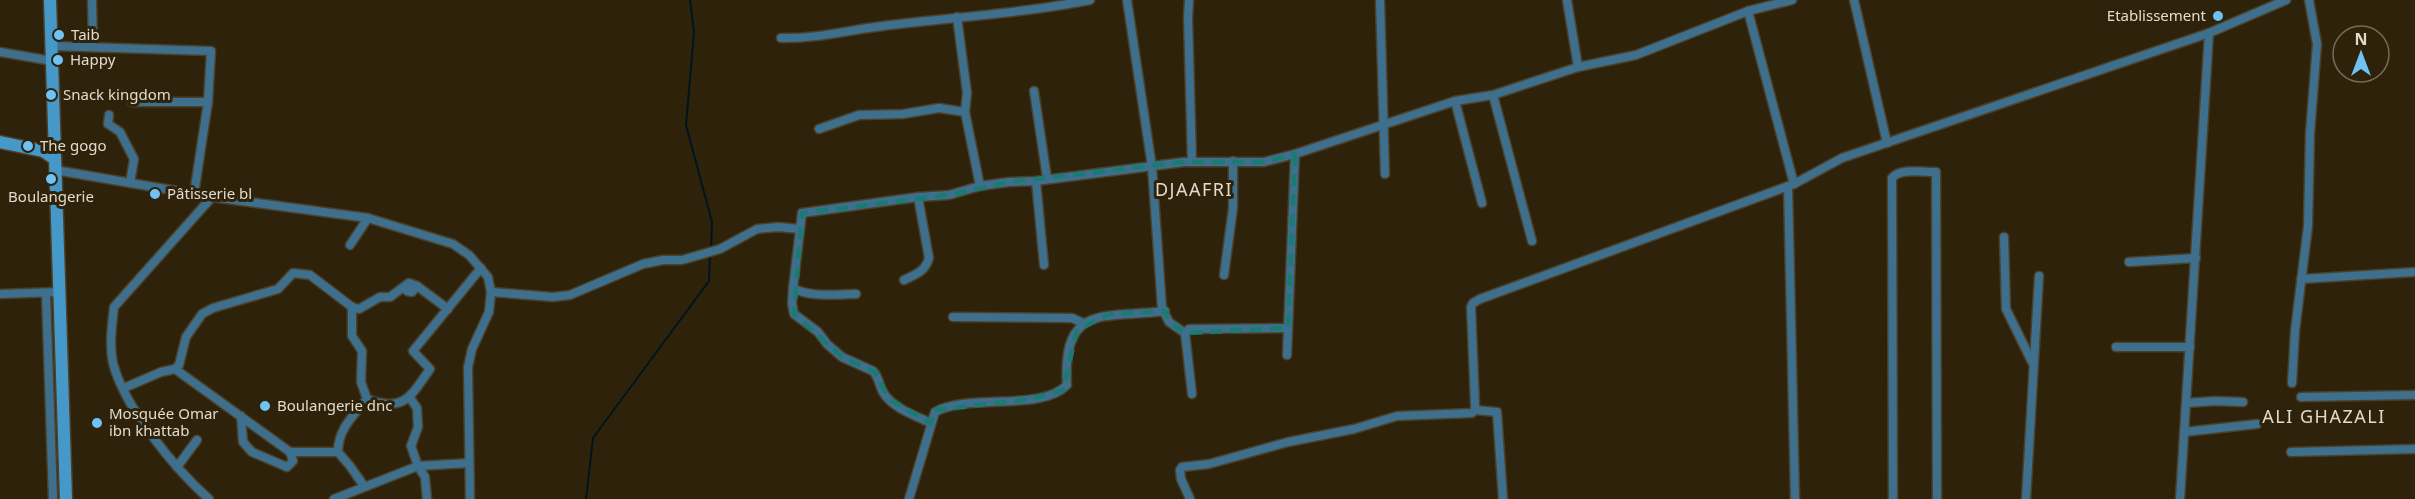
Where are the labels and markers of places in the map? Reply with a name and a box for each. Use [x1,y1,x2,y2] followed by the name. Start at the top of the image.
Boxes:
[2107,5,2207,25] place label: Etablissement
[2211,9,2225,23] marker: Etablissement
[71,24,100,44] place label: Taib
[52,28,66,42] marker: Taib
[70,49,116,69] place label: Happy
[51,53,65,67] marker: Happy
[63,84,171,104] place label: Snack kingdom
[44,88,58,102] marker: Snack kingdom
[40,135,107,155] place label: The gogo
[21,139,35,153] marker: The gogo
[44,172,58,186] marker: Boulangerie
[167,183,252,203] place label: Pâtisserie bl
[8,186,94,206] place label: Boulangerie
[148,187,162,201] marker: Pâtisserie bl
[277,395,392,415] place label: Boulangerie dnc
[258,399,272,413] marker: Boulangerie dnc
[109,403,219,440] place label: Mosquée Omar ibn khattab
[90,416,104,430] marker: Mosquée Omar ibn khattab

